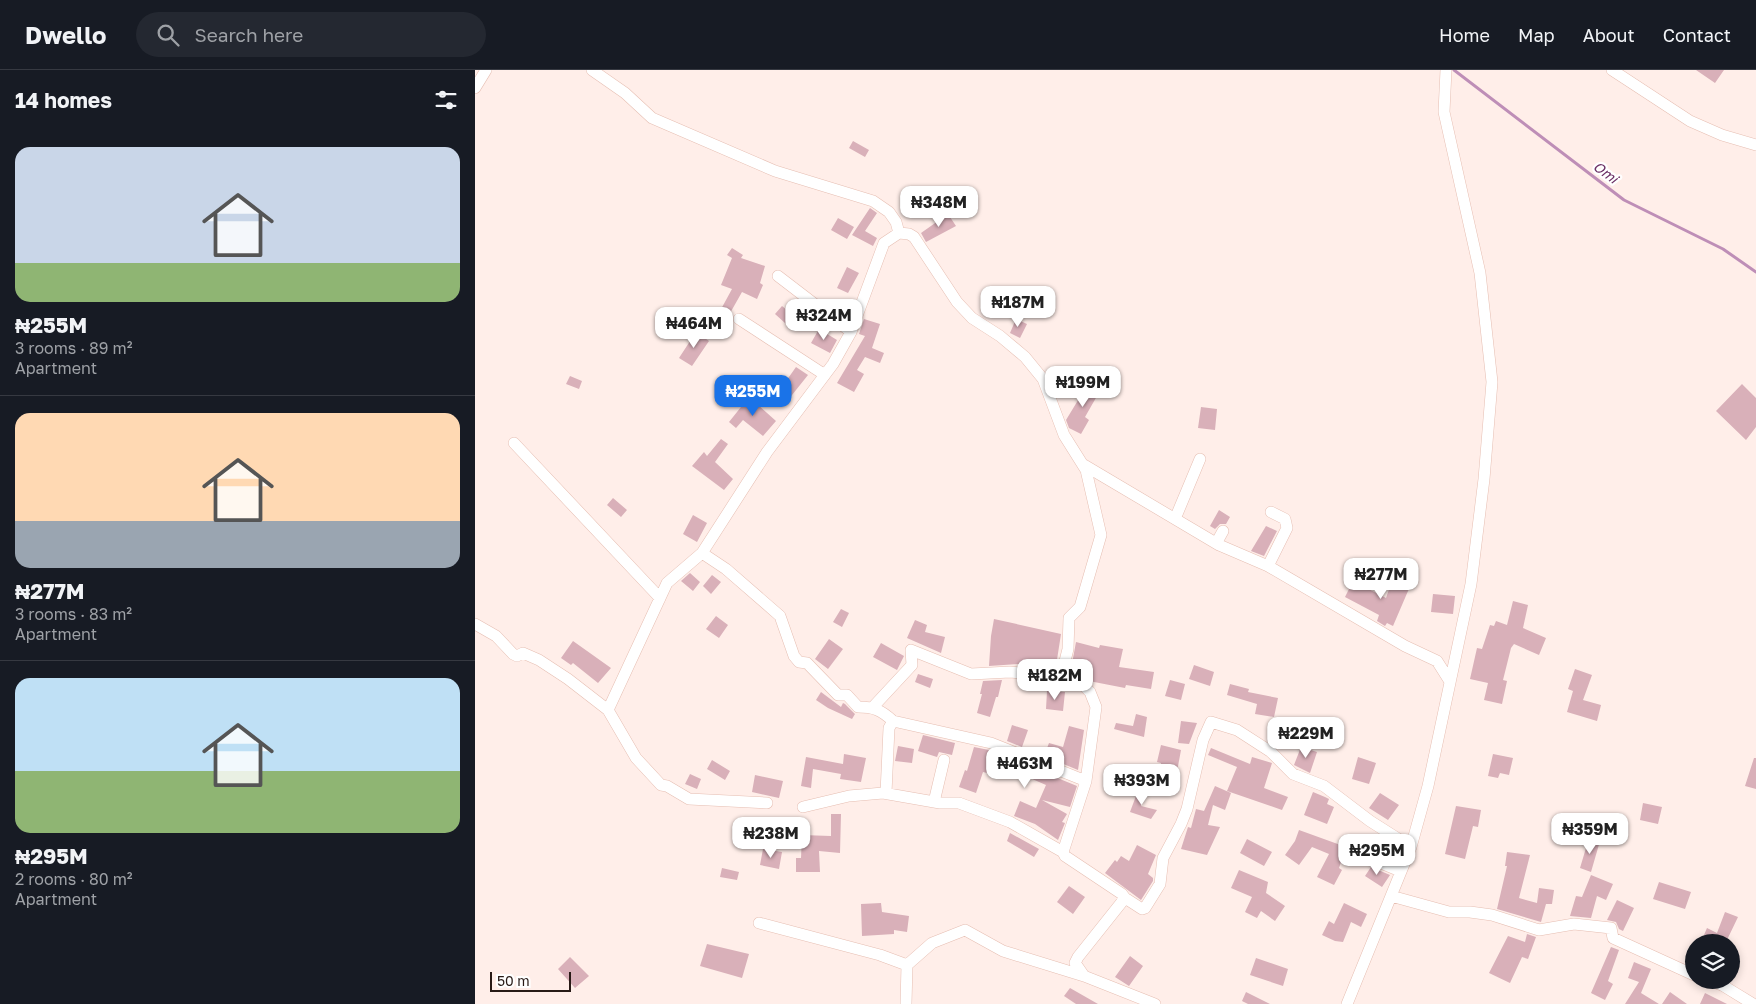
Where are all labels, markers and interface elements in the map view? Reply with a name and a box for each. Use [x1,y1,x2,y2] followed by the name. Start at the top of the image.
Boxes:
[136,12,486,57] search box
[25,20,106,49] text: Dwello
[154,21,182,49] icon: search
[194,23,303,46] text: Search here
[1439,24,1490,46] text: Home
[1518,24,1555,46] text: Map
[1583,24,1635,46] text: About
[1663,24,1731,46] text: Contact
[432,86,460,114] icon: filters
[15,87,112,113] text: 14 homes
[1590,157,1623,188] water label: Omi
[193,180,283,270] icon: home
[904,186,974,228] pin: ₦348M
[911,192,967,212] text: ₦348M
[983,286,1053,328] pin: ₦187M
[992,292,1045,312] text: ₦187M
[789,298,859,341] pin: ₦324M
[796,305,852,325] text: ₦324M
[659,306,729,349] pin: ₦464M
[15,312,87,338] text: ₦255M
[666,313,722,333] text: ₦464M
[15,338,132,358] text: 3 rooms · 89 m²
[15,358,97,378] text: Apartment
[1048,366,1118,408] pin: ₦199M
[1056,372,1110,392] text: ₦199M
[718,374,788,417] pin: ₦255M
[725,381,781,401] text: ₦255M
[193,445,283,535] icon: home
[1346,558,1416,600] pin: ₦277M
[1355,564,1408,584] text: ₦277M
[15,578,85,604] text: ₦277M
[15,604,132,624] text: 3 rooms · 83 m²
[15,624,97,644] text: Apartment
[1020,658,1090,701] pin: ₦182M
[1028,665,1082,685] text: ₦182M
[193,710,283,800] icon: home
[1271,716,1341,759] pin: ₦229M
[1278,723,1334,743] text: ₦229M
[990,746,1060,789] pin: ₦463M
[997,753,1053,773] text: ₦463M
[1107,764,1177,806] pin: ₦393M
[1114,770,1170,790] text: ₦393M
[1555,812,1625,855] pin: ₦359M
[736,816,806,859] pin: ₦238M
[1562,819,1618,839] text: ₦359M
[743,823,799,843] text: ₦238M
[1342,834,1412,876] pin: ₦295M
[1349,840,1405,860] text: ₦295M
[15,843,88,869] text: ₦295M
[15,869,133,889] text: 2 rooms · 80 m²
[15,889,97,909] text: Apartment
[1685,934,1740,989] map controls
[1685,934,1740,989] button: layers
[490,969,571,992] scale bar
[497,972,530,989] text: 50 m

